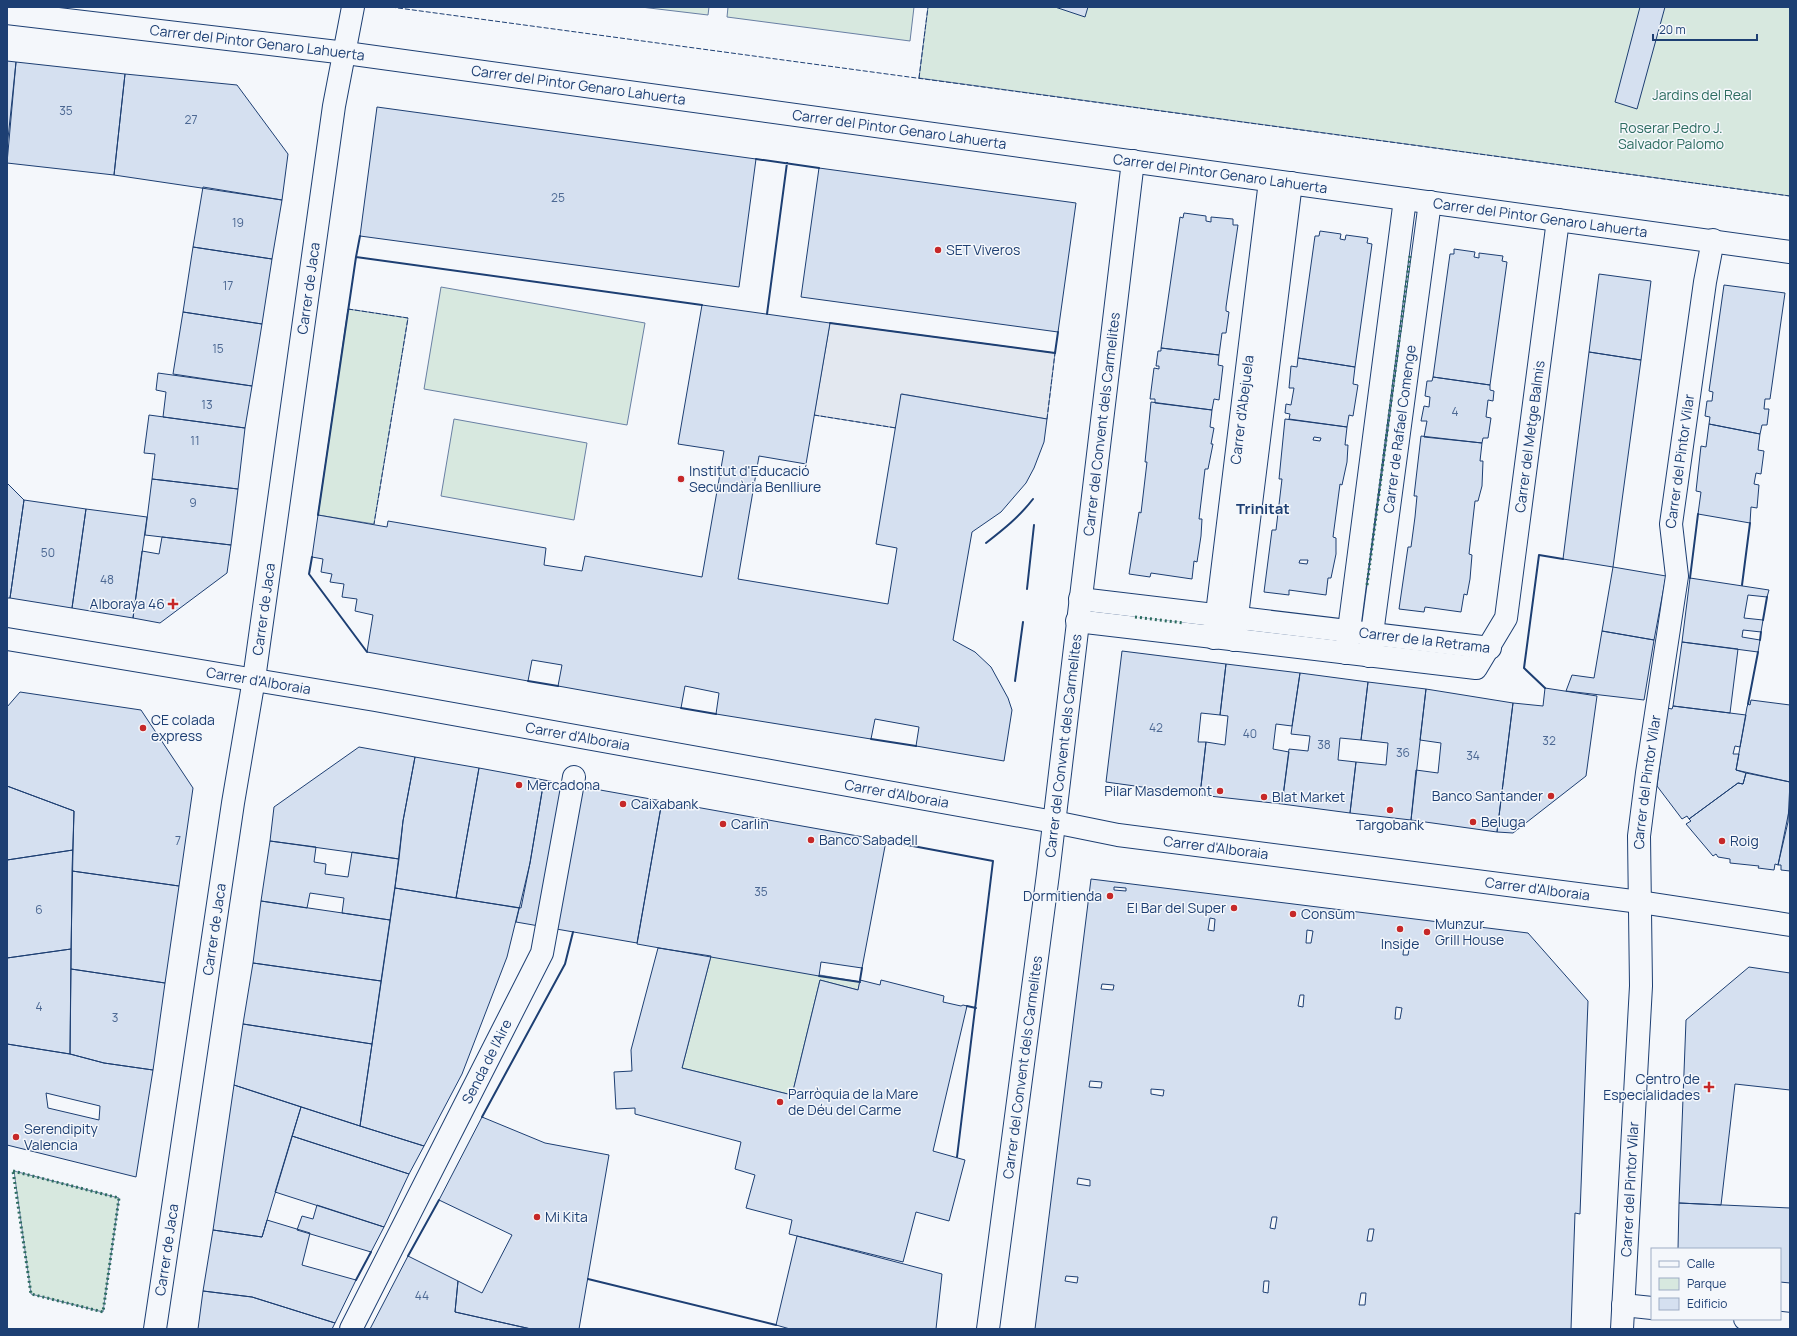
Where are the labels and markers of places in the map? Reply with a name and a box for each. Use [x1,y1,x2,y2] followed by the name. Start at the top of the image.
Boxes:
[946,240,1020,259] place label: SET Viveros
[933,245,943,255] marker: SET Viveros
[689,461,821,496] place label: Institut d'Educació Secundària Benlliure
[676,474,686,484] marker: Institut d'Educació Secundària Benlliure
[90,594,165,613] place label: Alboraya 46
[168,599,178,609] marker: Alboraya 46
[151,710,215,745] place label: CE colada express
[138,723,148,733] marker: CE colada express
[527,775,600,794] place label: Mercadona
[514,780,524,790] marker: Mercadona
[1104,781,1212,800] place label: Pilar Masdemont
[1215,786,1225,796] marker: Pilar Masdemont
[1432,786,1543,805] place label: Banco Santander
[1272,787,1346,806] place label: Blat Market
[1546,791,1556,801] marker: Banco Santander
[1259,792,1269,802] marker: Blat Market
[631,794,699,813] place label: Caixabank
[618,799,628,809] marker: Caixabank
[1385,805,1395,815] marker: Targobank
[1481,812,1525,831] place label: Beluga
[731,814,769,833] place label: Carlin
[1356,815,1425,834] place label: Targobank
[1468,817,1478,827] marker: Beluga
[718,819,728,829] marker: Carlin
[819,830,918,849] place label: Banco Sabadell
[1730,831,1759,850] place label: Roig
[806,835,816,845] marker: Banco Sabadell
[1717,836,1727,846] marker: Roig
[1023,886,1102,905] place label: Dormitienda
[1105,891,1115,901] marker: Dormitienda
[1127,898,1226,917] place label: El Bar del Super
[1229,903,1239,913] marker: El Bar del Super
[1301,904,1355,923] place label: Consum
[1288,909,1298,919] marker: Consum
[1435,914,1504,949] place label: Munzur Grill House
[1395,924,1405,934] marker: Inside
[1422,927,1432,937] marker: Munzur Grill House
[1381,934,1419,953] place label: Inside
[1603,1069,1700,1104] place label: Centro de Especialidades
[1703,1081,1715,1093] marker: Centro de Especialidades
[788,1084,918,1119] place label: Parròquia de la Mare de Déu del Carme
[775,1097,785,1107] marker: Parròquia de la Mare de Déu del Carme
[24,1119,98,1154] place label: Serendipity Valencia
[11,1132,21,1142] marker: Serendipity Valencia
[545,1207,588,1226] place label: Mi Kita
[532,1212,542,1222] marker: Mi Kita

